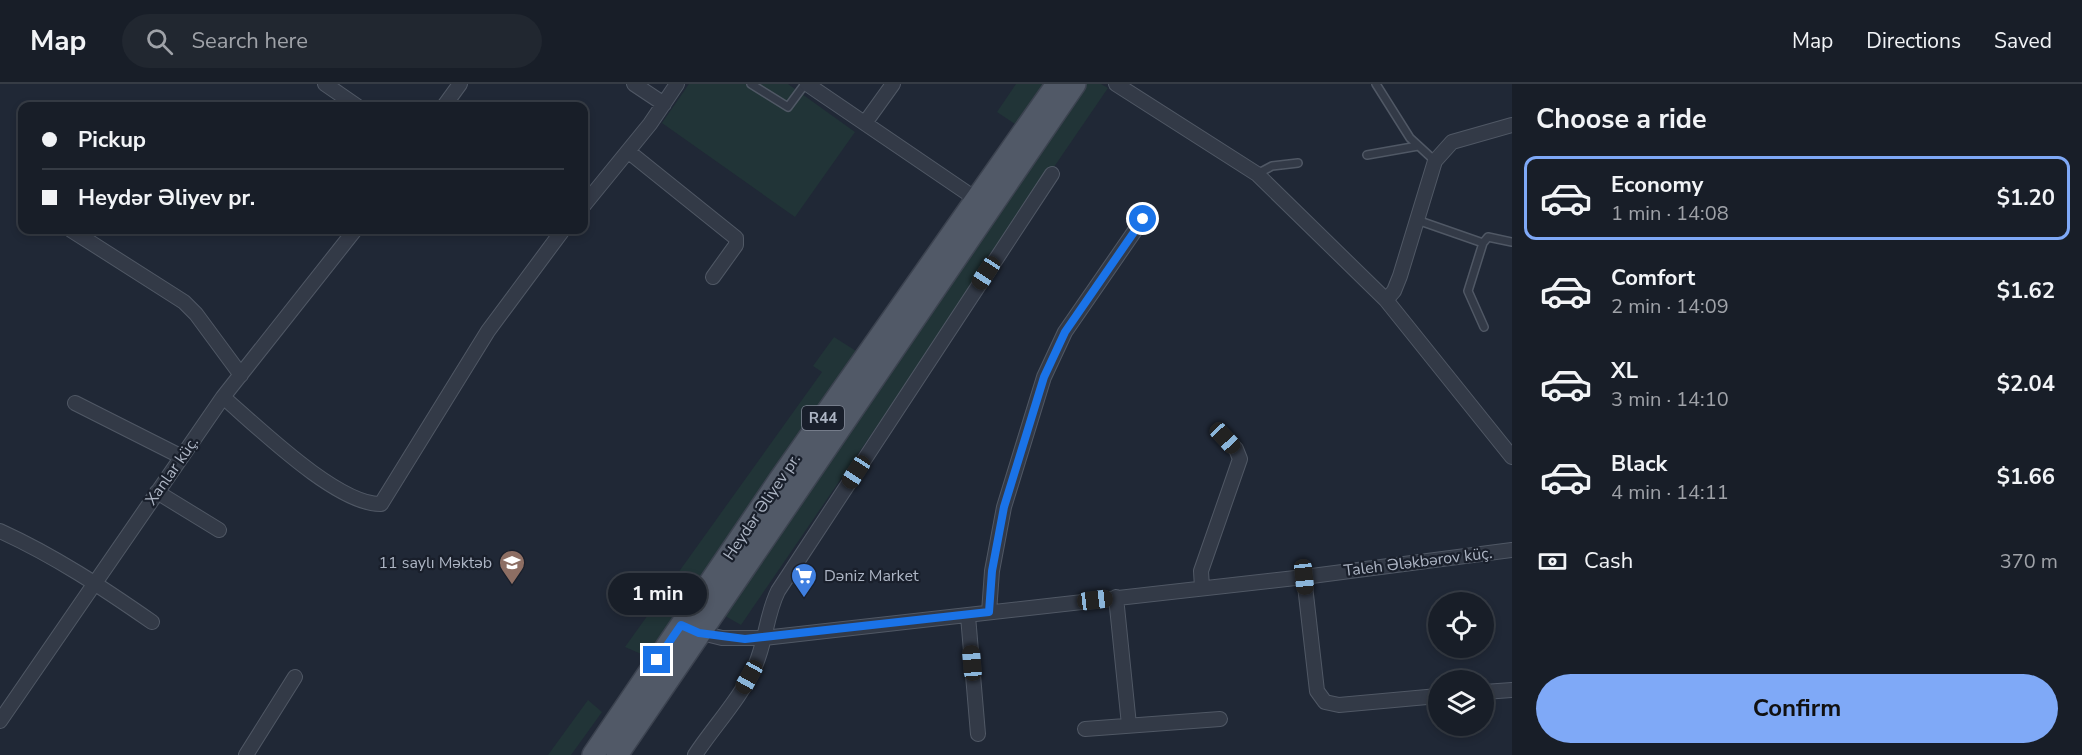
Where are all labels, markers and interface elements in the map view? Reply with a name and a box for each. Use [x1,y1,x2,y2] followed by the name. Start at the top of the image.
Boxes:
[122,14,542,68] search box
[30,22,86,60] text: Map
[143,25,176,58] icon: search
[191,26,308,56] text: Search here
[1792,27,1833,55] text: Map
[1866,27,1961,55] text: Directions
[1994,27,2052,55] text: Saved
[1536,101,1707,138] text: Choose a ride
[78,125,146,155] text: Pickup
[1611,170,1703,200] text: Economy
[1539,171,1593,225] icon: car
[78,183,255,213] text: Heydər Əliyev pr.
[1997,183,2055,213] text: $1.20
[1611,200,1729,227] text: 1 min · 14:08
[1129,205,1156,232] route start
[969,253,1003,293] car
[1611,263,1695,293] text: Comfort
[1539,264,1593,318] icon: car
[1997,276,2055,306] text: $1.62
[1611,293,1729,320] text: 2 min · 14:09
[1611,356,1638,386] text: XL
[1539,357,1593,411] icon: car
[1997,369,2055,399] text: $2.04
[1611,386,1729,413] text: 3 min · 14:10
[802,406,844,430] road number: R44
[1206,419,1244,457] car
[140,432,204,510] street label: Xanlar küç.
[718,449,806,565] street label: Heydər Əliyev pr.
[1611,449,1667,479] text: Black
[1539,450,1593,504] icon: car
[839,452,873,492] car
[1997,462,2055,492] text: $1.66
[1611,479,1729,506] text: 4 min · 14:11
[1342,542,1494,582] street label: Taleh Ələkbərov küç.
[1536,545,1569,578] icon: cash
[1584,546,1633,576] text: Cash
[497,548,527,586] school or university icon: 11 saylı Məktəb
[2000,548,2058,575] text: 370 m
[378,552,492,574] place label: 11 saylı Məktəb
[1293,558,1315,596] car
[789,561,819,599] supermarket icon: Dəniz Market
[824,565,919,587] place label: Dəniz Market
[608,573,706,615] callout: 1 min
[632,580,683,607] text: 1 min
[1076,589,1114,611] car
[1428,592,1494,736] map controls
[1428,592,1494,658] button: locate
[961,644,983,682] car
[643,646,670,673] route end
[732,657,766,697] car
[1428,670,1494,736] button: layers
[1536,674,2058,743] button: Confirm

